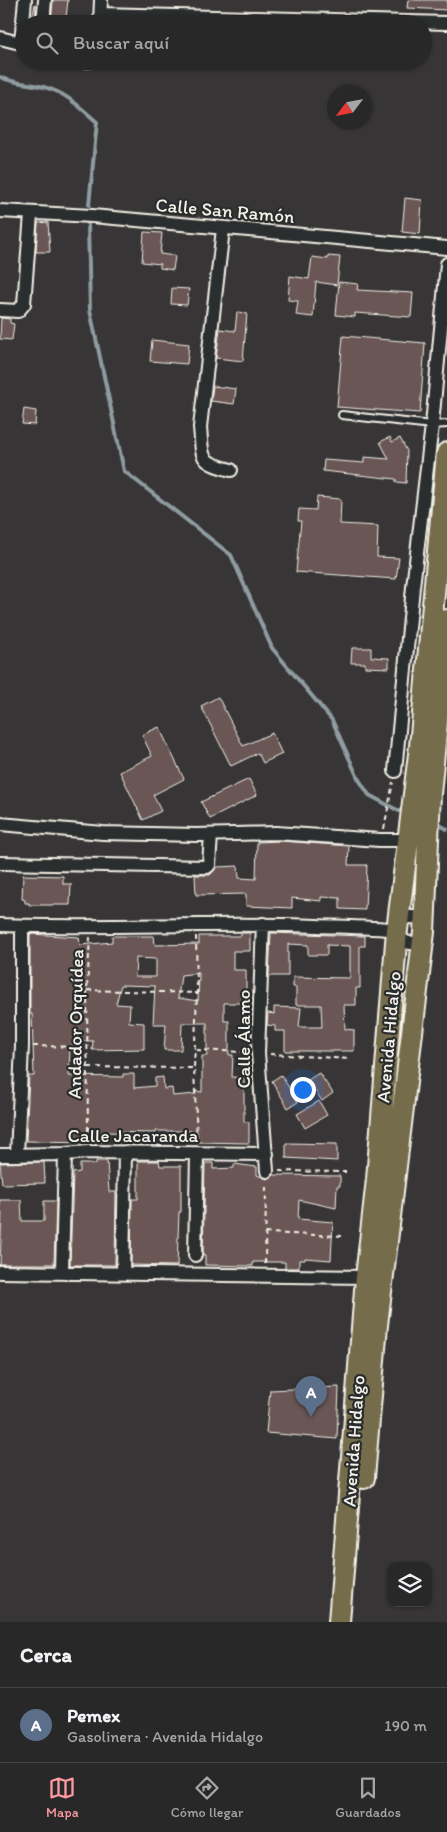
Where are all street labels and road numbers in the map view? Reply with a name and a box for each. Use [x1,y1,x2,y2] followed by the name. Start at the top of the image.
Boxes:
[155,193,295,228] street label: Calle San Ramón
[63,949,88,1099] street label: Andador Orquídea
[371,970,406,1104] street label: Avenida Hidalgo
[232,989,255,1089] street label: Calle Álamo
[68,1124,199,1147] street label: Calle Jacaranda
[337,1374,370,1508] street label: Avenida Hidalgo

